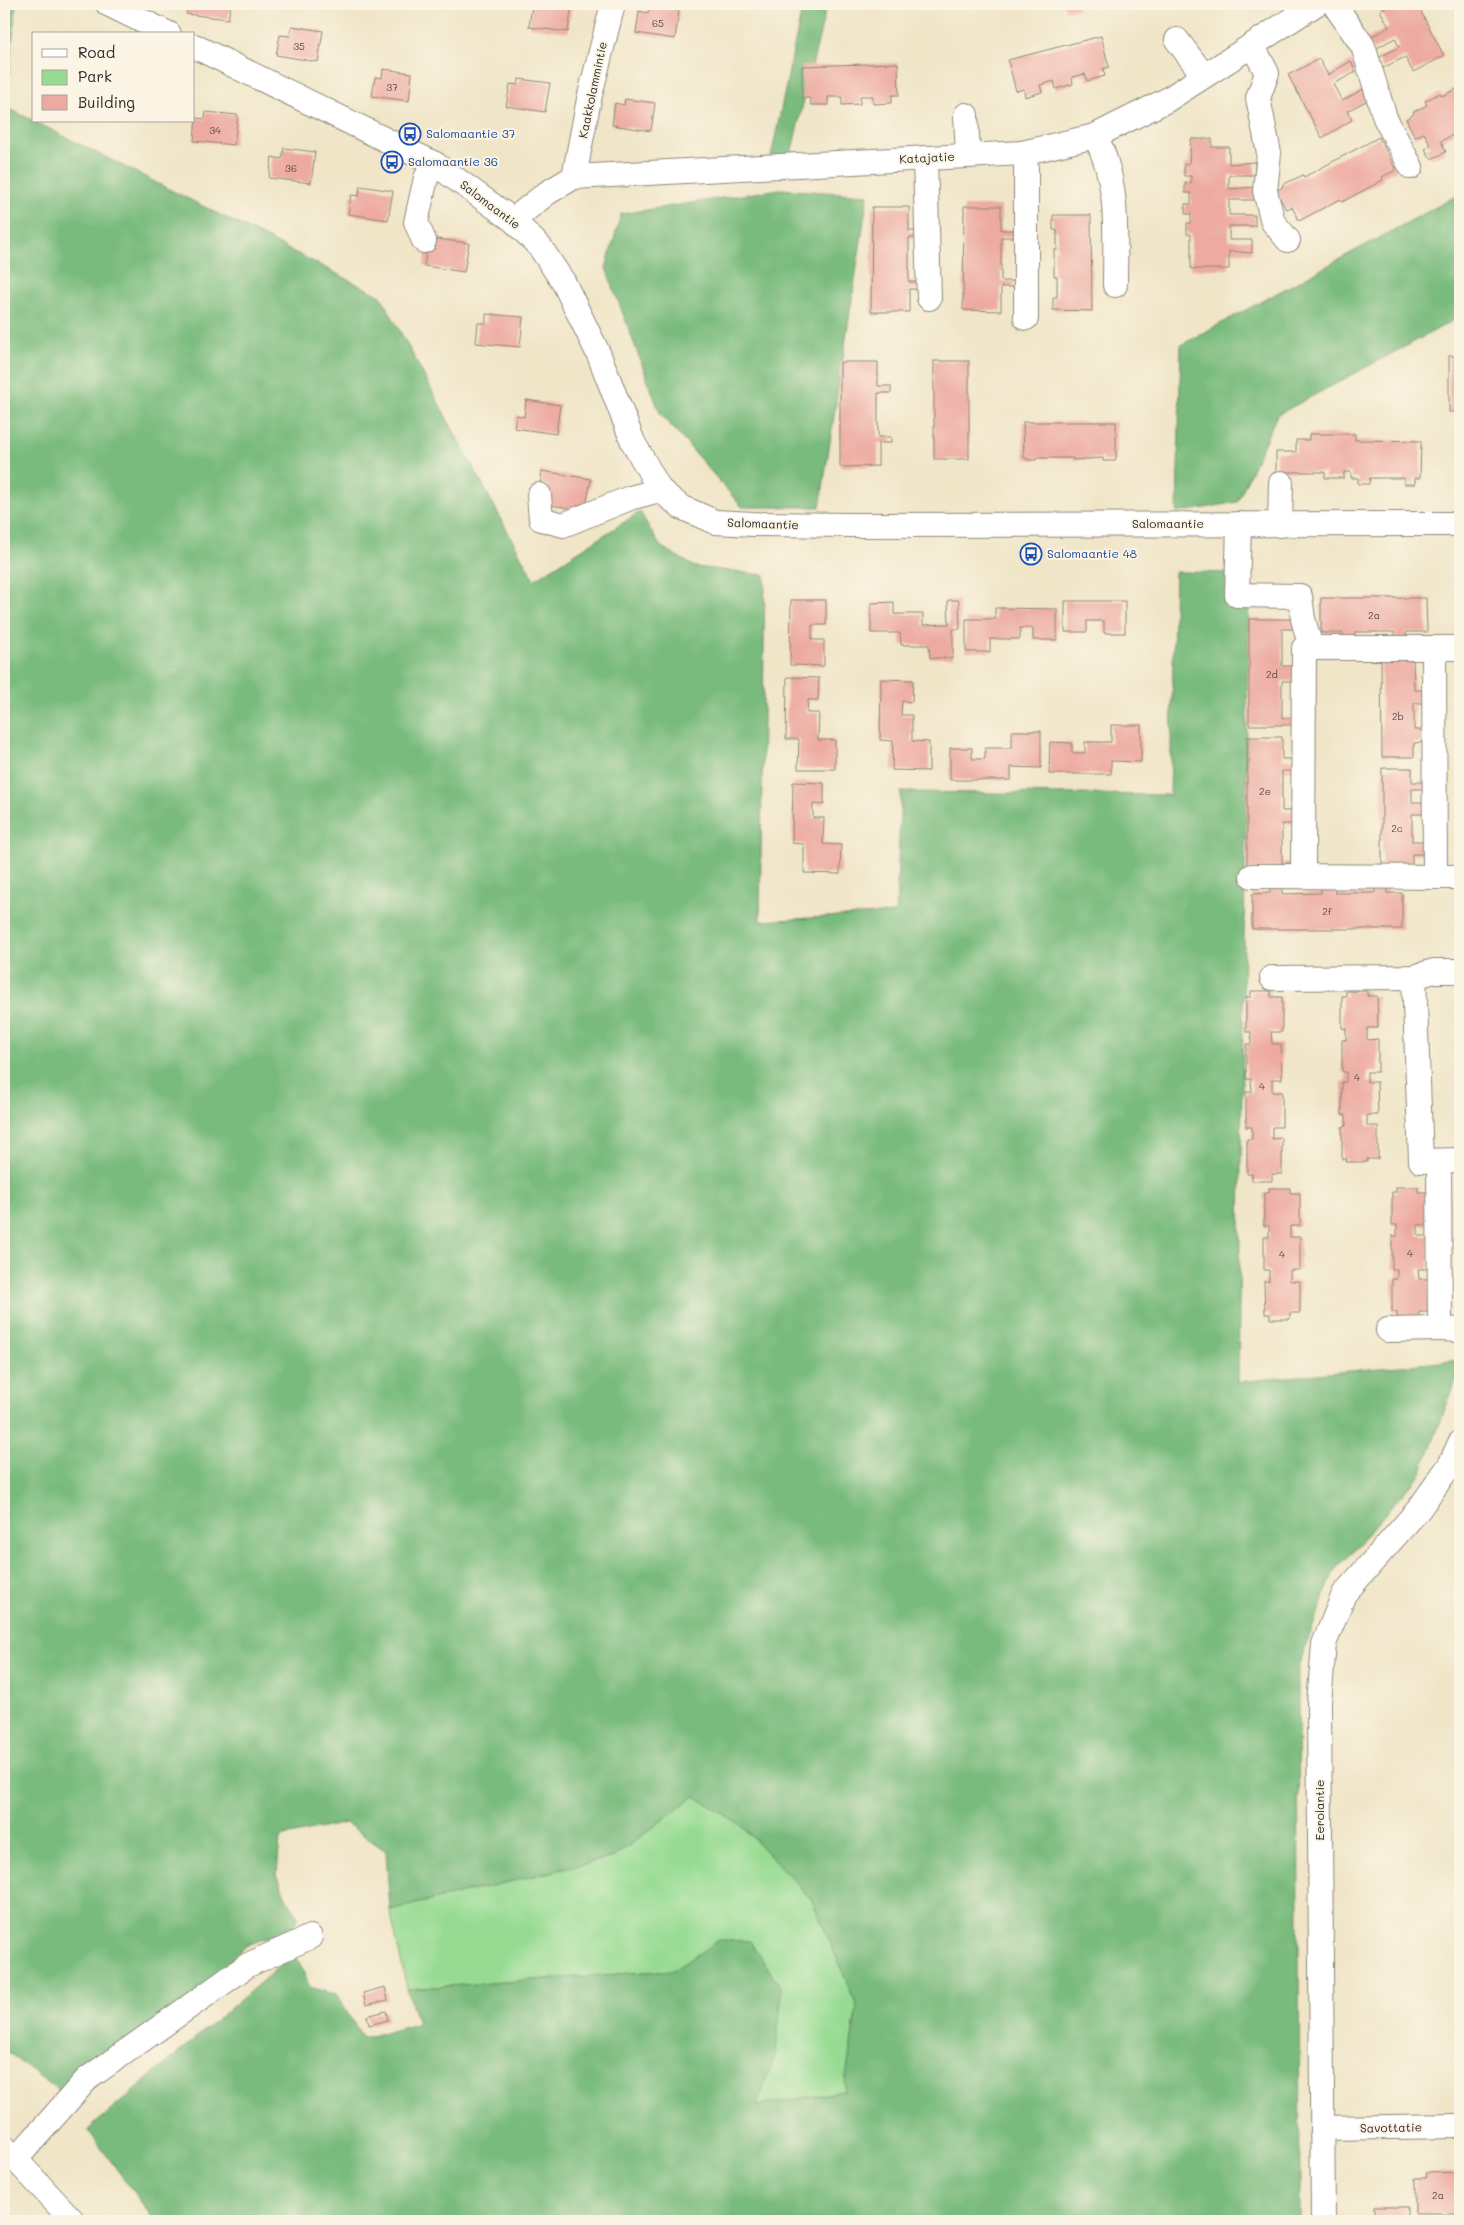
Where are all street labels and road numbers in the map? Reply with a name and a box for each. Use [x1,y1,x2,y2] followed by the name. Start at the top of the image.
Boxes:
[574,40,610,140] street label: Kaakkolammintie
[899,148,955,166] street label: Katajatie
[457,176,524,232] street label: Salomaantie
[727,514,799,532] street label: Salomaantie
[1132,515,1204,531] street label: Salomaantie
[1311,1780,1327,1840] street label: Eerolantie
[1360,2118,1422,2136] street label: Savottatie

